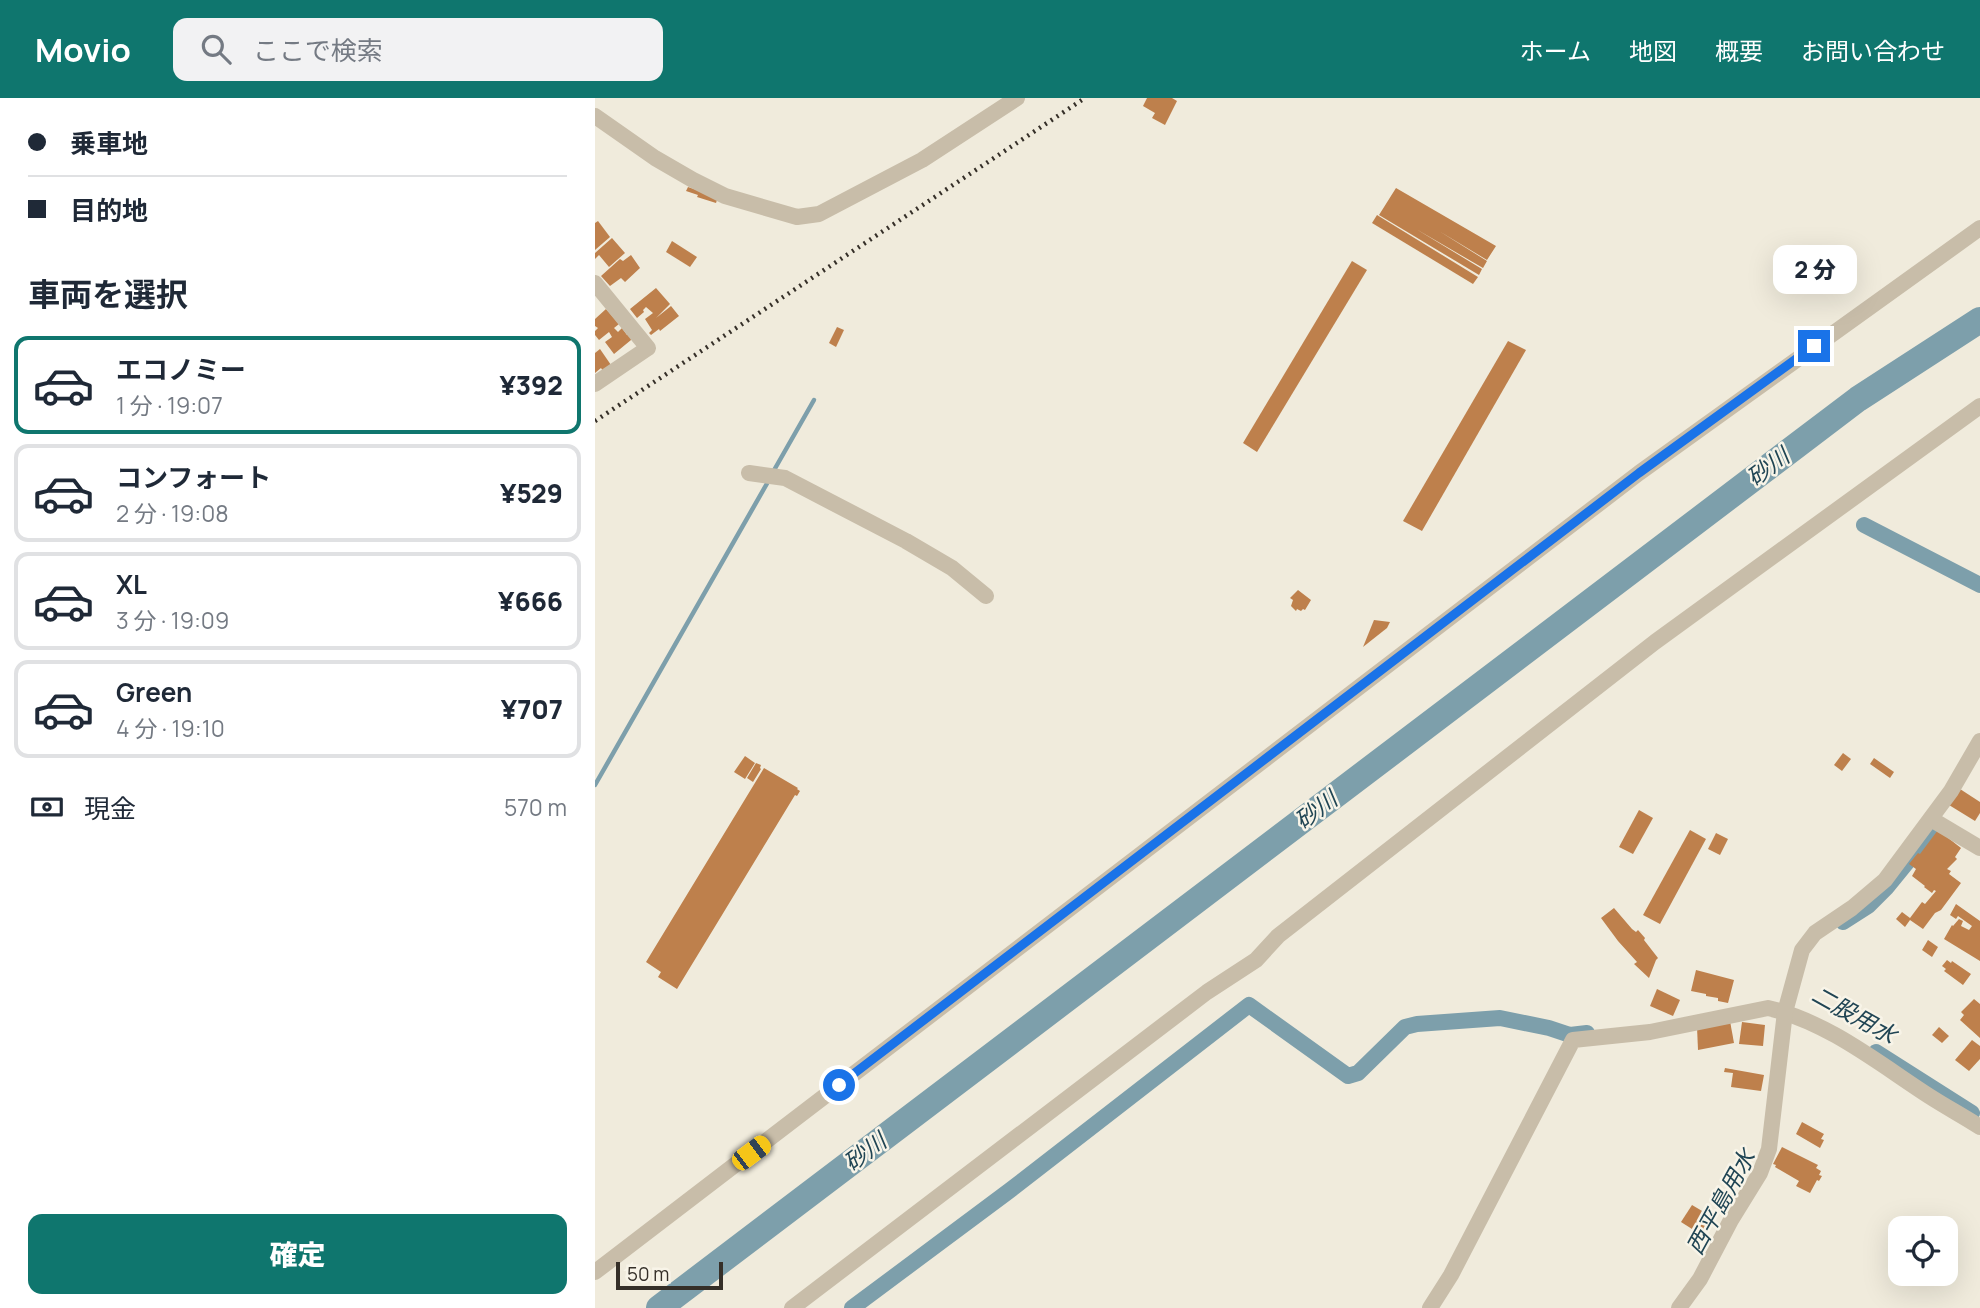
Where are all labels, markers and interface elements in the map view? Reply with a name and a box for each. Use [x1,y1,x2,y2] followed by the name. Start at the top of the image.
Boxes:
[173,18,663,81] search box
[35,27,131,72] text: Movio
[197,30,235,68] icon: search
[253,32,383,68] text: ここで検索
[1520,34,1591,67] text: ホーム
[1629,34,1677,67] text: 地図
[1715,34,1763,67] text: 概要
[1801,34,1945,67] text: お問い合わせ
[70,125,148,161] text: 乗車地
[70,192,148,228] text: 目的地
[1772,244,1856,294] callout: 2 分
[1794,253,1836,285] text: 2 分
[28,272,188,316] text: 車両を選択
[1798,330,1830,362] route end
[116,351,246,387] text: エコノミー
[32,354,95,417] icon: car
[499,367,563,403] text: ¥392
[116,389,223,421] text: 1 分 · 19:07
[1739,438,1798,493] water label: 砂川
[116,459,271,495] text: コンフォート
[32,462,95,525] icon: car
[500,475,563,511] text: ¥529
[116,497,229,529] text: 2 分 · 19:08
[116,566,147,602] text: XL
[32,570,95,633] icon: car
[498,583,563,619] text: ¥666
[116,604,229,636] text: 3 分 · 19:09
[116,674,192,710] text: Green
[32,678,95,741] icon: car
[501,691,563,727] text: ¥707
[116,712,225,744] text: 4 分 · 19:10
[1287,781,1346,836] water label: 砂川
[28,788,66,826] icon: cash
[84,790,136,826] text: 現金
[504,791,567,823] text: 570 m
[1806,978,1905,1052] water label: 二股用水
[823,1069,855,1101] route start
[836,1123,895,1178] water label: 砂川
[728,1132,775,1174] car
[1678,1141,1763,1260] water label: 西平島用水
[28,1214,567,1294] button: 確定
[1888,1216,1958,1286] map controls
[1888,1216,1958,1286] button: locate
[616,1259,723,1291] scale bar
[627,1261,669,1287] text: 50 m

